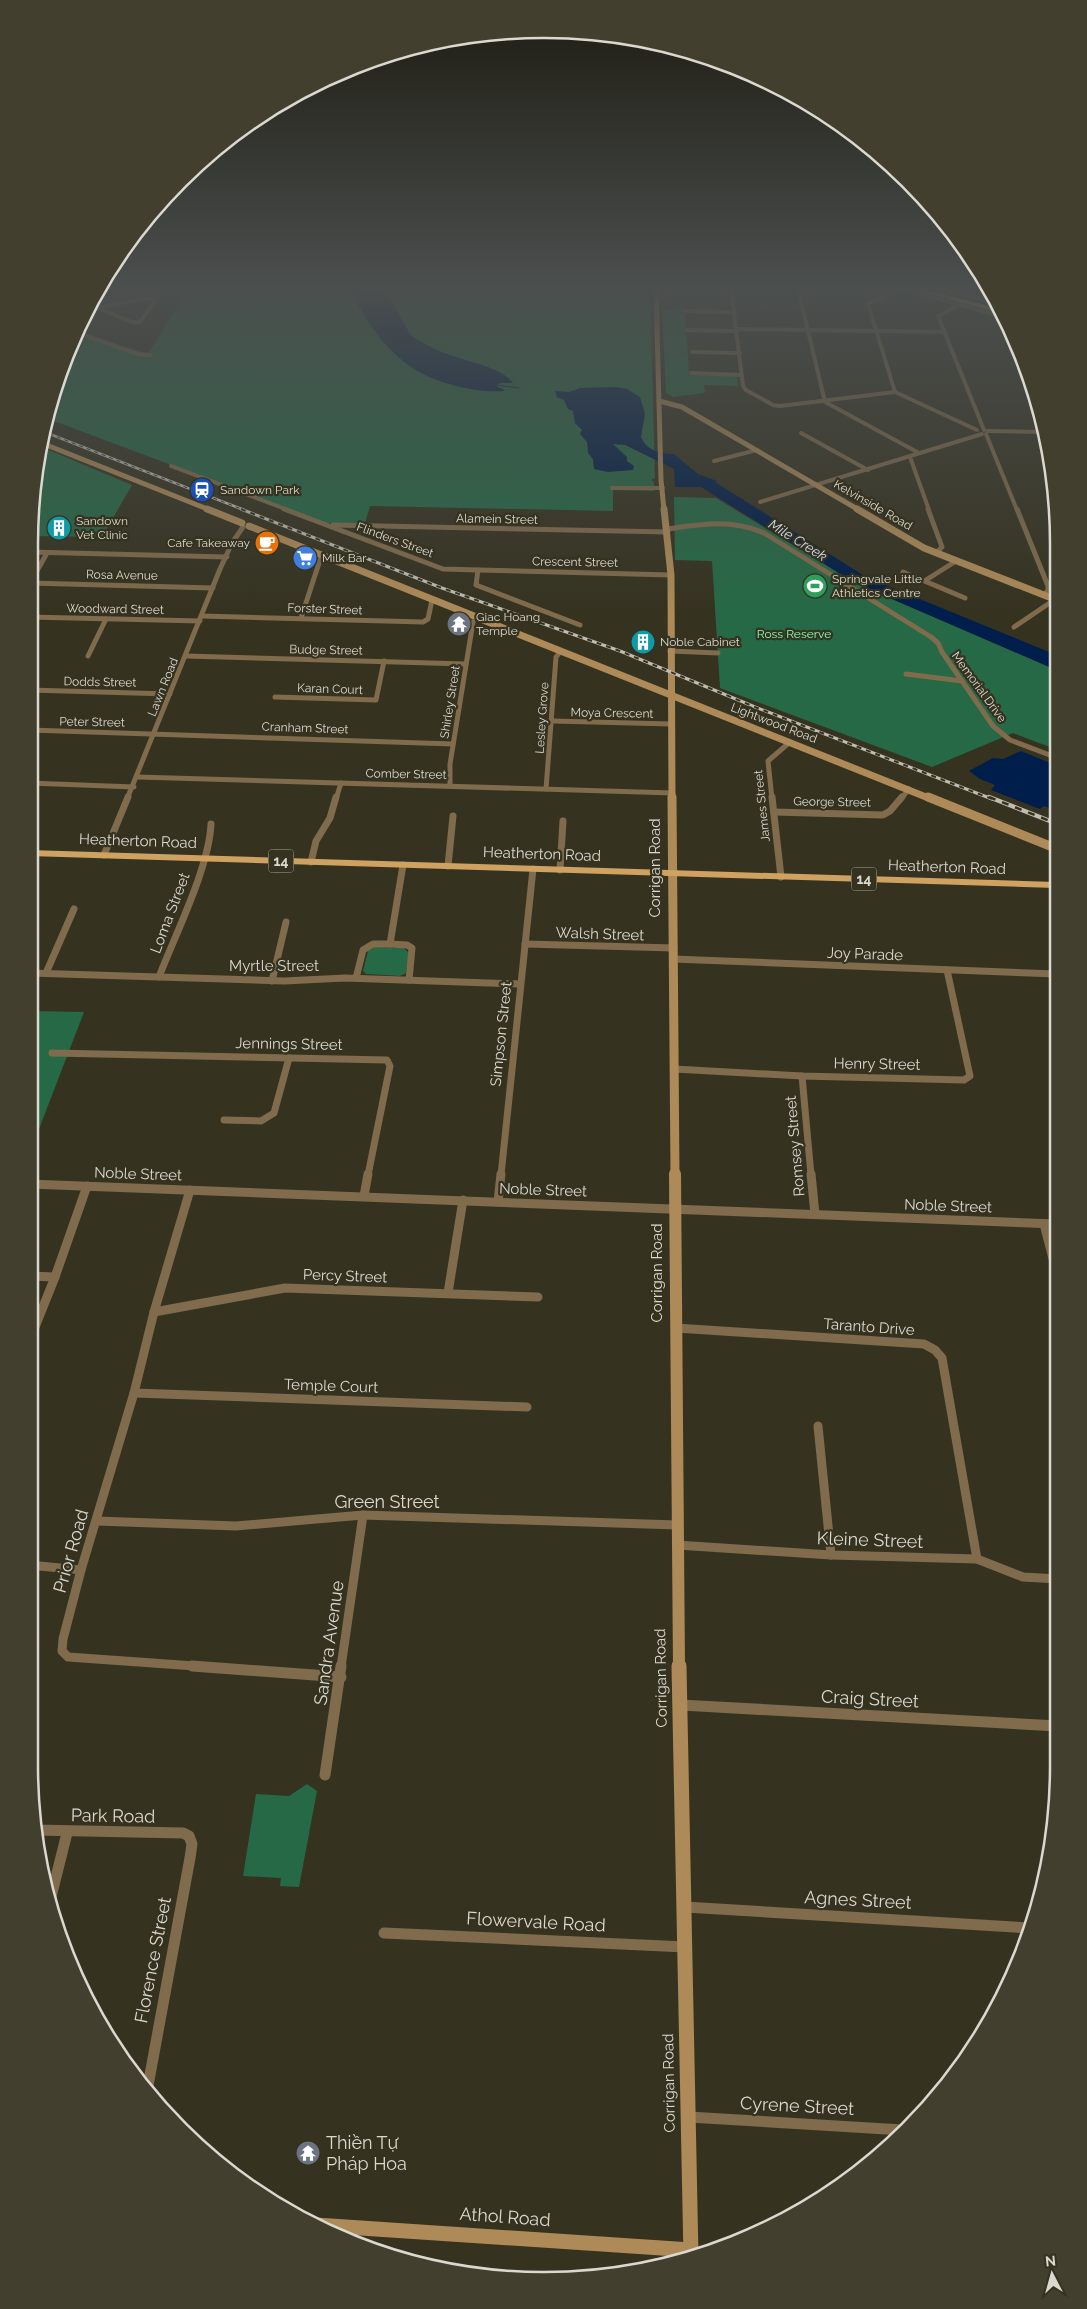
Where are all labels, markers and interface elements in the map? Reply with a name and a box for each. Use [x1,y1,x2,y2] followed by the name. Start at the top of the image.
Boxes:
[189,477,215,503] station icon: Sandown Park
[831,477,915,533] street label: Kelvinside Road
[220,483,300,497] place label: Sandown Park
[456,511,538,527] street label: Alamein Street
[76,514,128,542] place label: Sandown Vet Clinic
[46,515,72,541] building icon: Sandown Vet Clinic
[766,516,830,564] water label: Mile Creek
[355,520,435,560] street label: Flinders Street
[254,530,280,556] cafe icon: Cafe Takeaway
[167,536,250,550] place label: Cafe Takeaway
[292,545,318,571] supermarket icon: Milk Bar
[322,551,367,565] place label: Milk Bar
[532,554,618,570] street label: Crescent Street
[86,567,158,583] street label: Rosa Avenue
[832,572,922,600] place label: Springvale Little Athletics Centre
[802,573,828,599] sports icon: Springvale Little Athletics Centre
[66,601,164,617] street label: Woodward Street
[287,601,363,617] street label: Forster Street
[476,610,540,638] place label: Giac Hoang Temple
[446,611,472,637] temple icon: Giac Hoang Temple
[757,627,831,641] park label: Ross Reserve
[630,629,656,655] building icon: Noble Cabinet
[660,635,740,649] place label: Noble Cabinet
[289,642,363,658] street label: Budge Street
[949,649,1009,725] street label: Memorial Drive
[145,656,181,718] street label: Lawn Road
[437,664,463,740] street label: Shirley Street
[63,674,137,690] street label: Dodds Street
[297,681,363,697] street label: Karan Court
[533,682,551,754] street label: Lesley Grove
[729,700,819,746] street label: Lightwood Road
[570,705,654,721] street label: Moya Crescent
[59,714,125,730] street label: Peter Street
[261,719,349,737] street label: Cranham Street
[365,766,447,782] street label: Comber Street
[751,769,773,843] street label: James Street
[793,794,871,810] street label: George Street
[646,818,664,918] street label: Corrigan Road
[79,830,197,852] street label: Heatherton Road
[483,843,601,865] street label: Heatherton Road
[268,849,294,872] road number: 14
[888,856,1006,878] street label: Heatherton Road
[852,868,876,891] road number: 14
[146,870,194,956] street label: Loma Street
[555,923,645,945] street label: Walsh Street
[827,944,904,964] street label: Joy Parade
[229,957,319,975] street label: Myrtle Street
[487,980,515,1088] street label: Simpson Street
[235,1034,343,1054] street label: Jennings Street
[833,1054,921,1074] street label: Henry Street
[782,1095,808,1197] street label: Romsey Street
[94,1163,182,1185] street label: Noble Street
[499,1179,587,1201] street label: Noble Street
[904,1195,992,1217] street label: Noble Street
[648,1223,666,1323] street label: Corrigan Road
[303,1266,387,1286] street label: Percy Street
[823,1315,915,1339] street label: Taranto Drive
[283,1375,379,1397] street label: Temple Court
[334,1491,440,1512] street label: Green Street
[49,1507,92,1595] street label: Prior Road
[816,1527,924,1552] street label: Kleine Street
[309,1579,348,1707] street label: Sandra Avenue
[651,1628,671,1728] street label: Corrigan Road
[821,1685,920,1712] street label: Craig Street
[71,1804,155,1827] street label: Park Road
[804,1886,912,1913] street label: Agnes Street
[130,1895,175,2025] street label: Florence Street
[466,1907,606,1936] street label: Flowervale Road
[659,2033,679,2133] street label: Corrigan Road
[739,2092,855,2119] street label: Cyrene Street
[326,2132,407,2174] place label: Thiền Tự Pháp Hoa
[295,2140,321,2166] temple icon: Thiền Tự Pháp Hoa
[459,2203,551,2230] street label: Athol Road
[1027,2249,1077,2299] north arrow
[1044,2253,1057,2270] text: N

